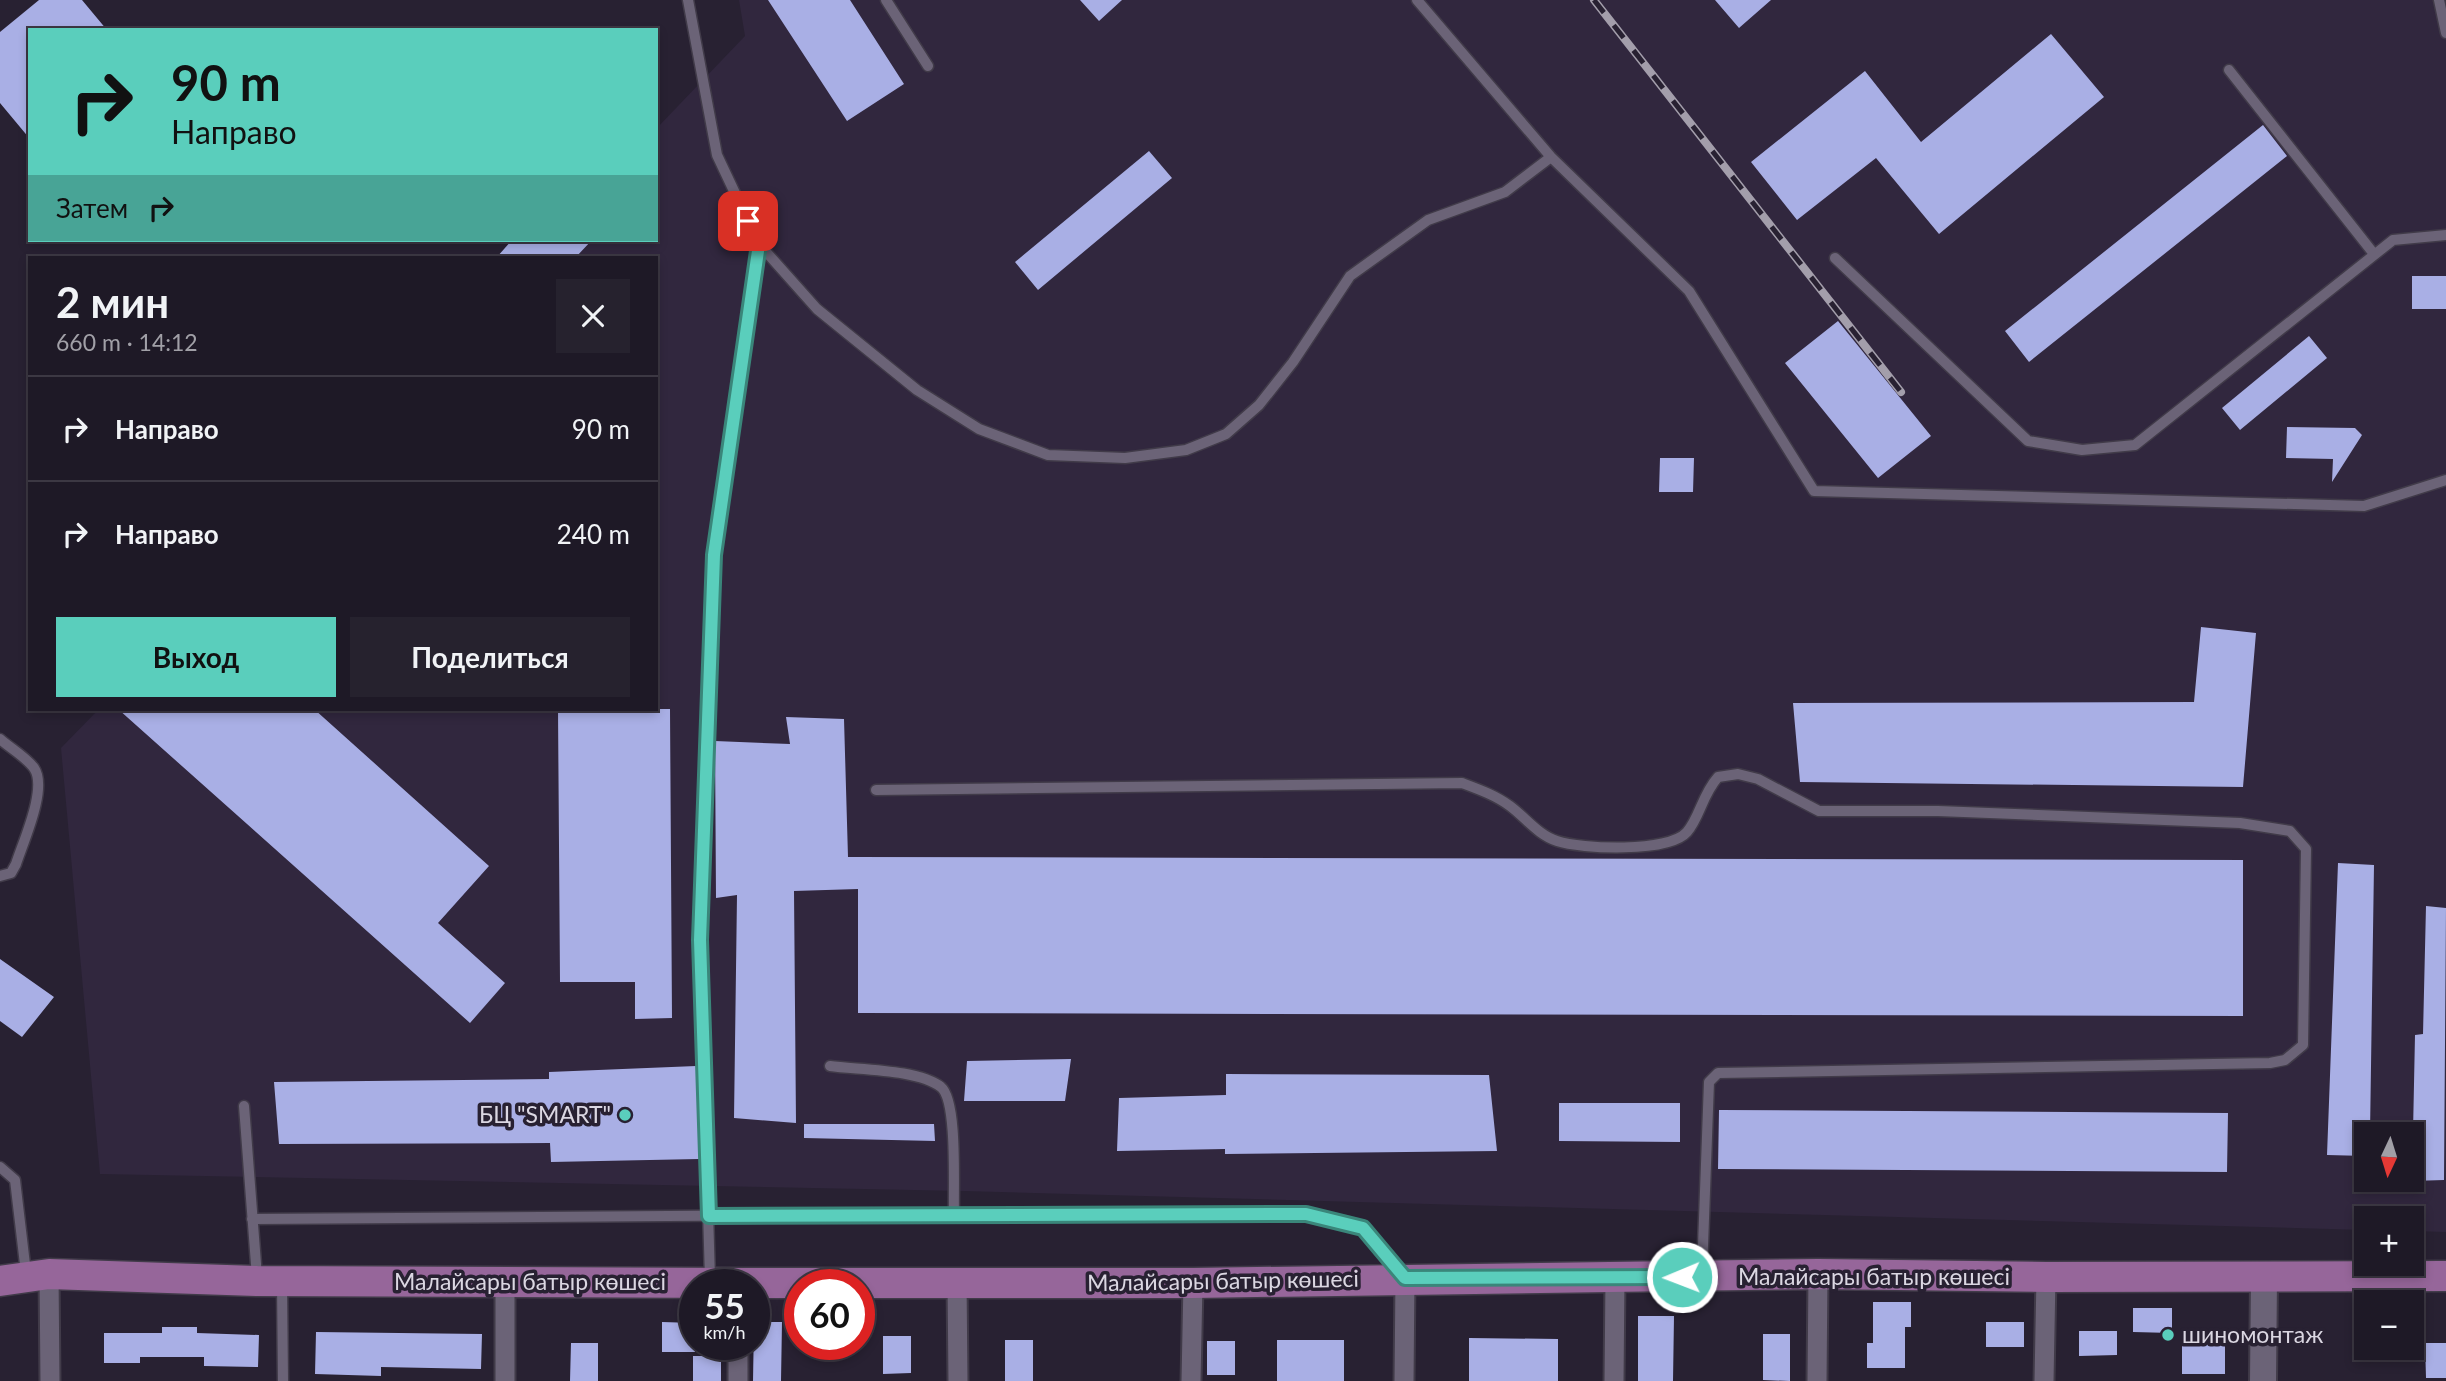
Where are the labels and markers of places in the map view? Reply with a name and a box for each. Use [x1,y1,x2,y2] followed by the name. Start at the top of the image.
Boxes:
[718,191,778,251] pin
[479,1100,611,1128] place label: БЦ "SMART"
[617,1107,633,1123] marker: БЦ "SMART"
[2182,1320,2323,1348] place label: шиномонтаж
[2160,1327,2176,1343] marker: шиномонтаж

